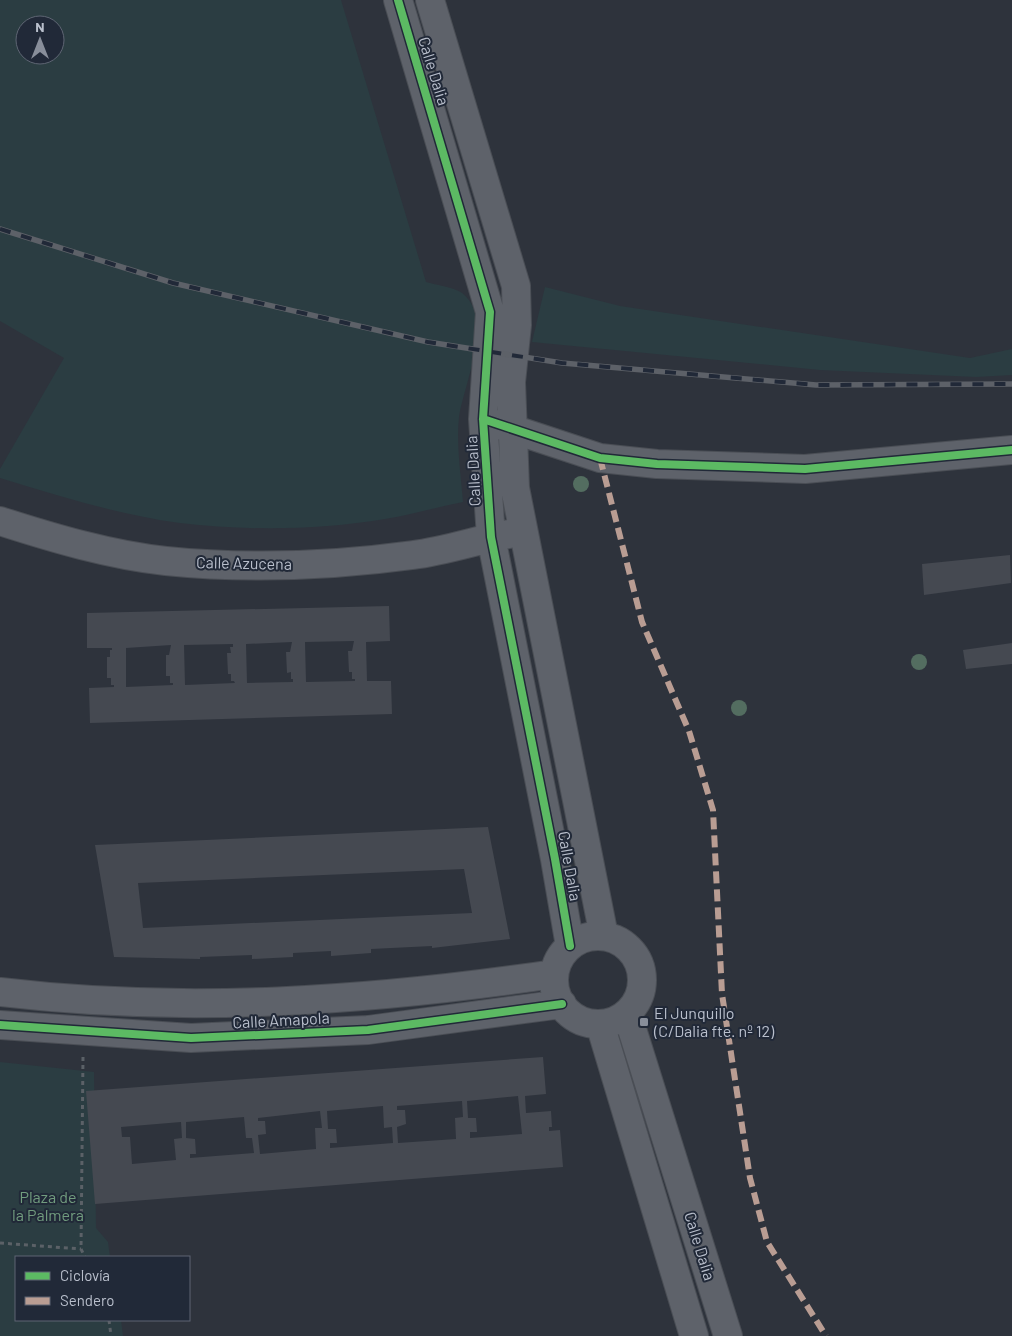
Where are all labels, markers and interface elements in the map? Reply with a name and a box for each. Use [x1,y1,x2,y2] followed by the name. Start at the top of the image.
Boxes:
[15,15,65,65] north arrow
[35,18,45,35] text: N
[415,34,454,107] street label: Calle Dalia
[461,435,484,507] street label: Calle Dalia
[196,552,292,573] street label: Calle Azucena
[555,829,586,902] street label: Calle Dalia
[653,1003,775,1040] place label: El Junquillo (C/Dalia fte. nº 12)
[232,1007,330,1032] street label: Calle Amapola
[638,1016,650,1028] marker: El Junquillo (C/Dalia fte. nº 12)
[12,1187,84,1224] park label: Plaza de la Palmera
[681,1209,720,1282] street label: Calle Dalia
[15,1256,190,1321] legend
[60,1266,110,1284] text: Ciclovía
[60,1291,114,1309] text: Sendero

